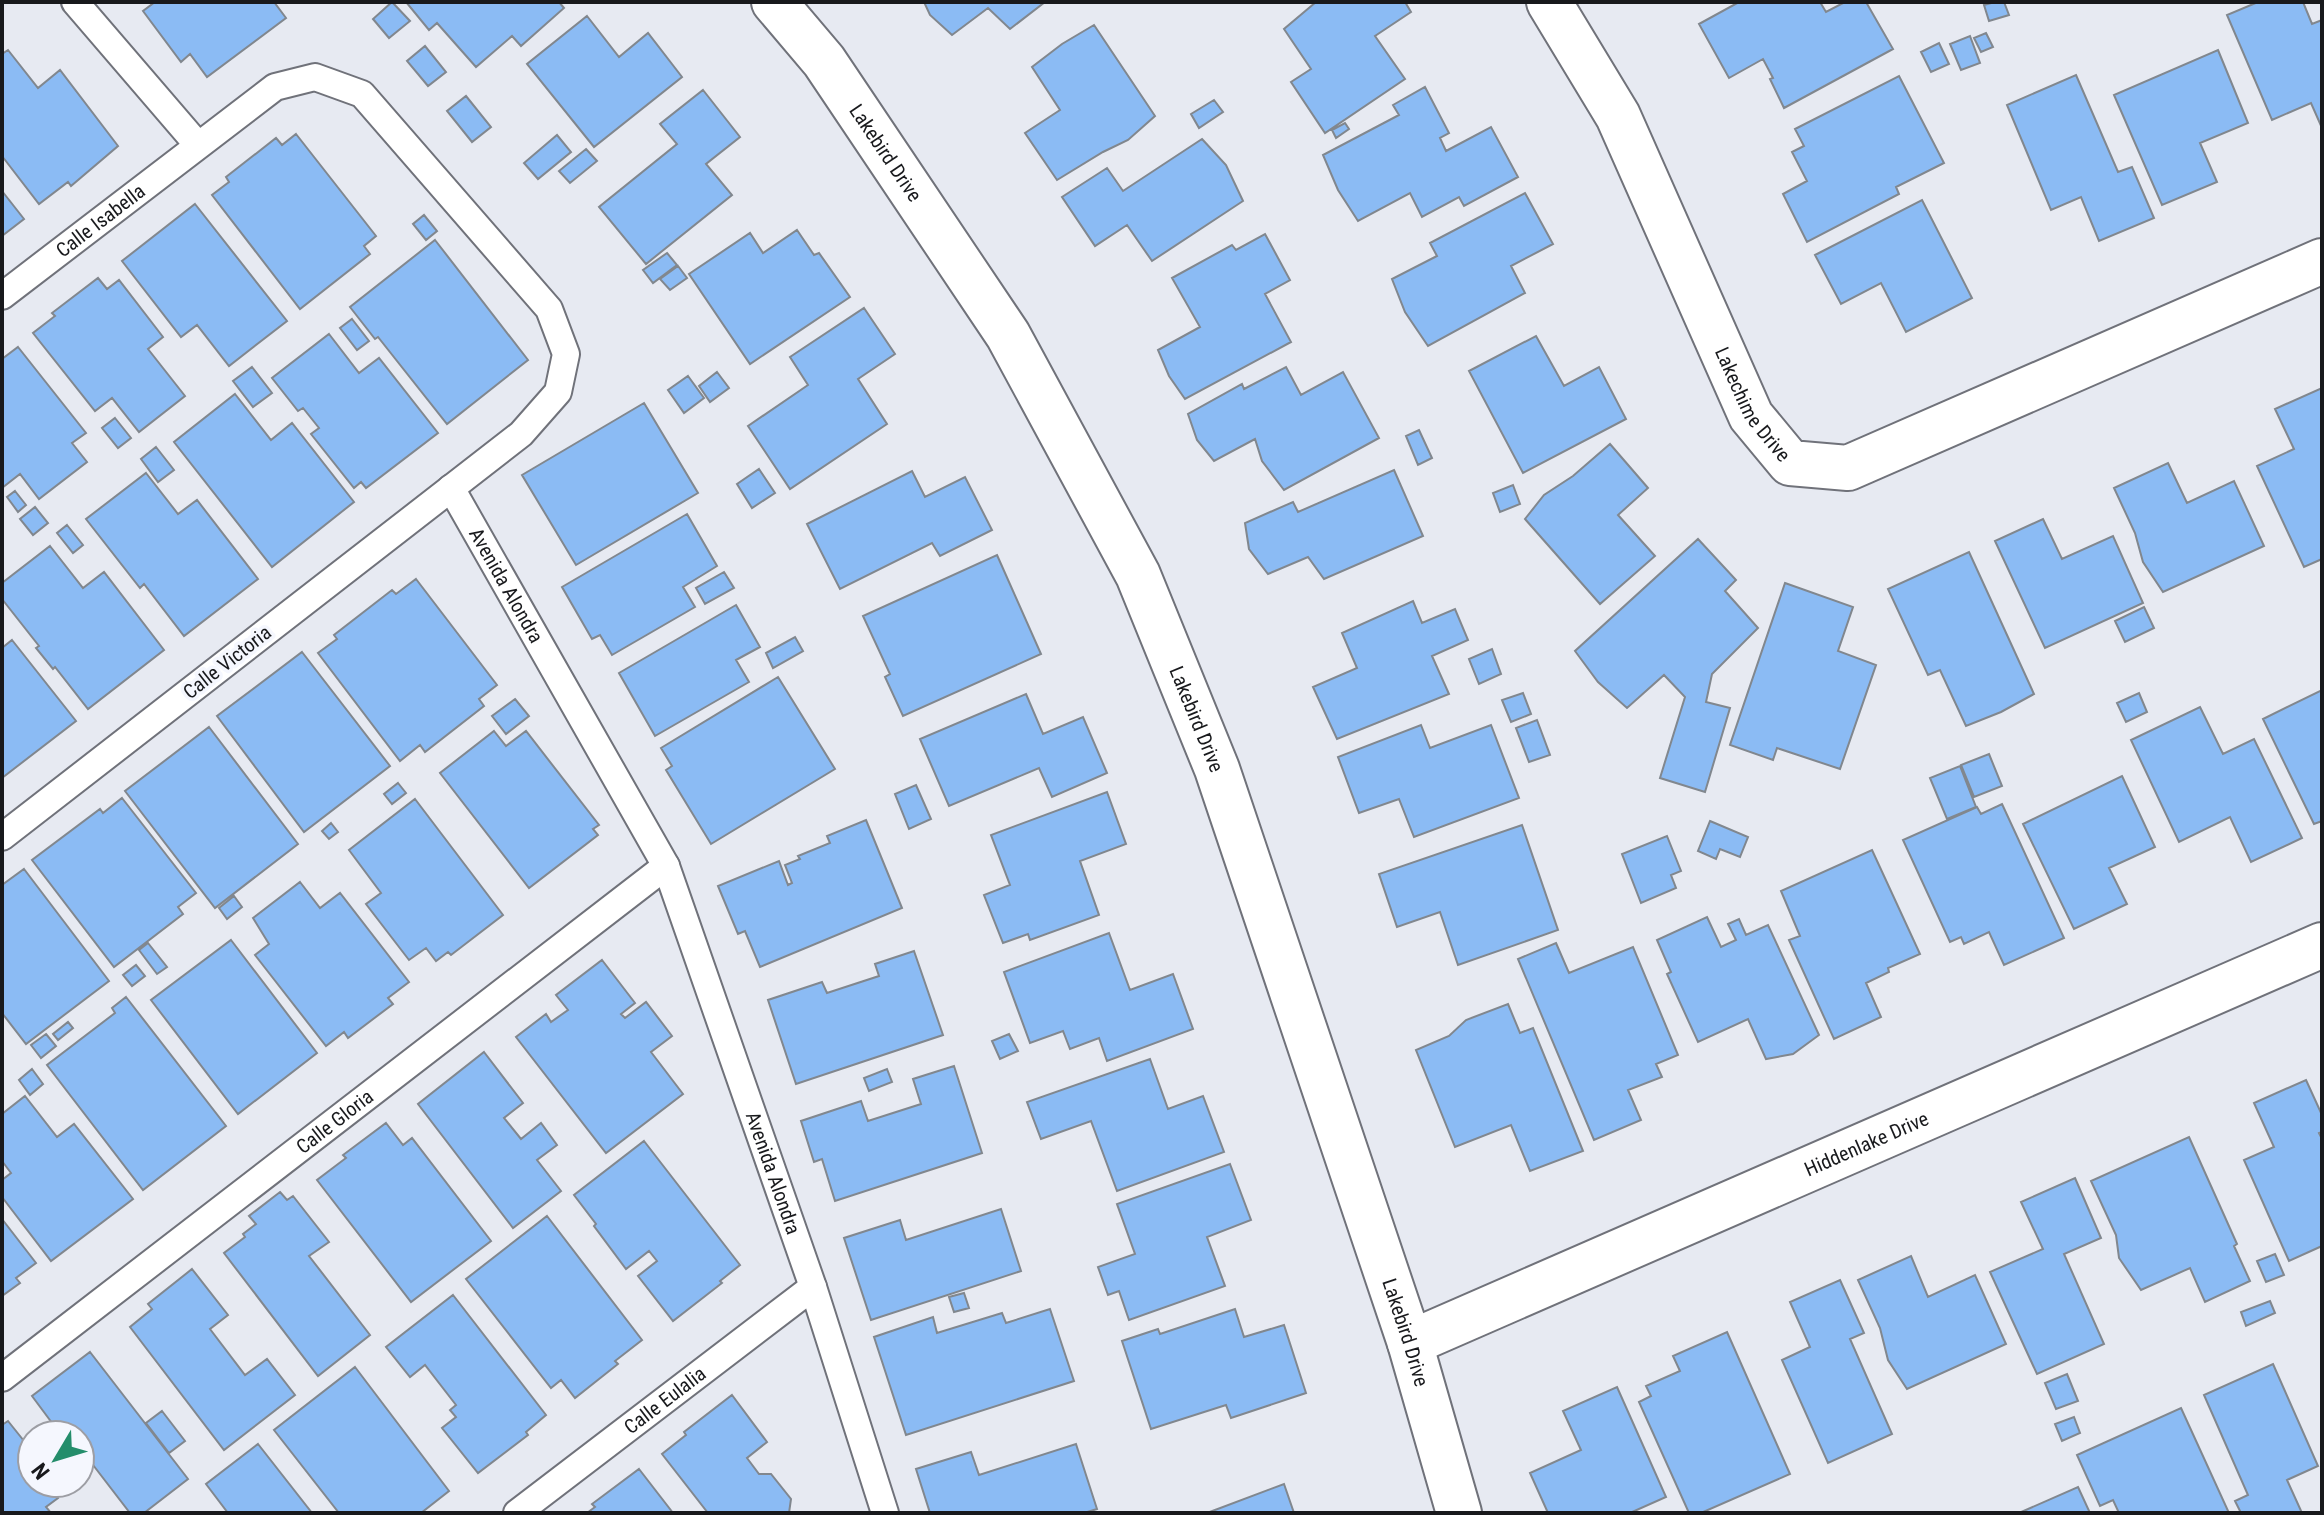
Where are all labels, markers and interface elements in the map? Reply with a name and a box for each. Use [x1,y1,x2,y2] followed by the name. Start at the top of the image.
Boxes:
[844,100,927,206] street label: Lakebird Drive
[51,179,150,262] street label: Calle Isabella
[1710,343,1796,466] street label: Lakechime Drive
[464,524,549,647] street label: Avenida Alondra
[178,620,276,704] street label: Calle Victoria
[1164,663,1229,776] street label: Lakebird Drive
[291,1084,378,1159] street label: Calle Gloria
[1801,1106,1932,1181] street label: Hiddenlake Drive
[741,1108,806,1238] street label: Avenida Alondra
[1377,1275,1434,1389] street label: Lakebird Drive
[619,1361,710,1439] street label: Calle Eulalia
[16,1419,96,1499] north arrow
[27,1458,55,1484] text: N

